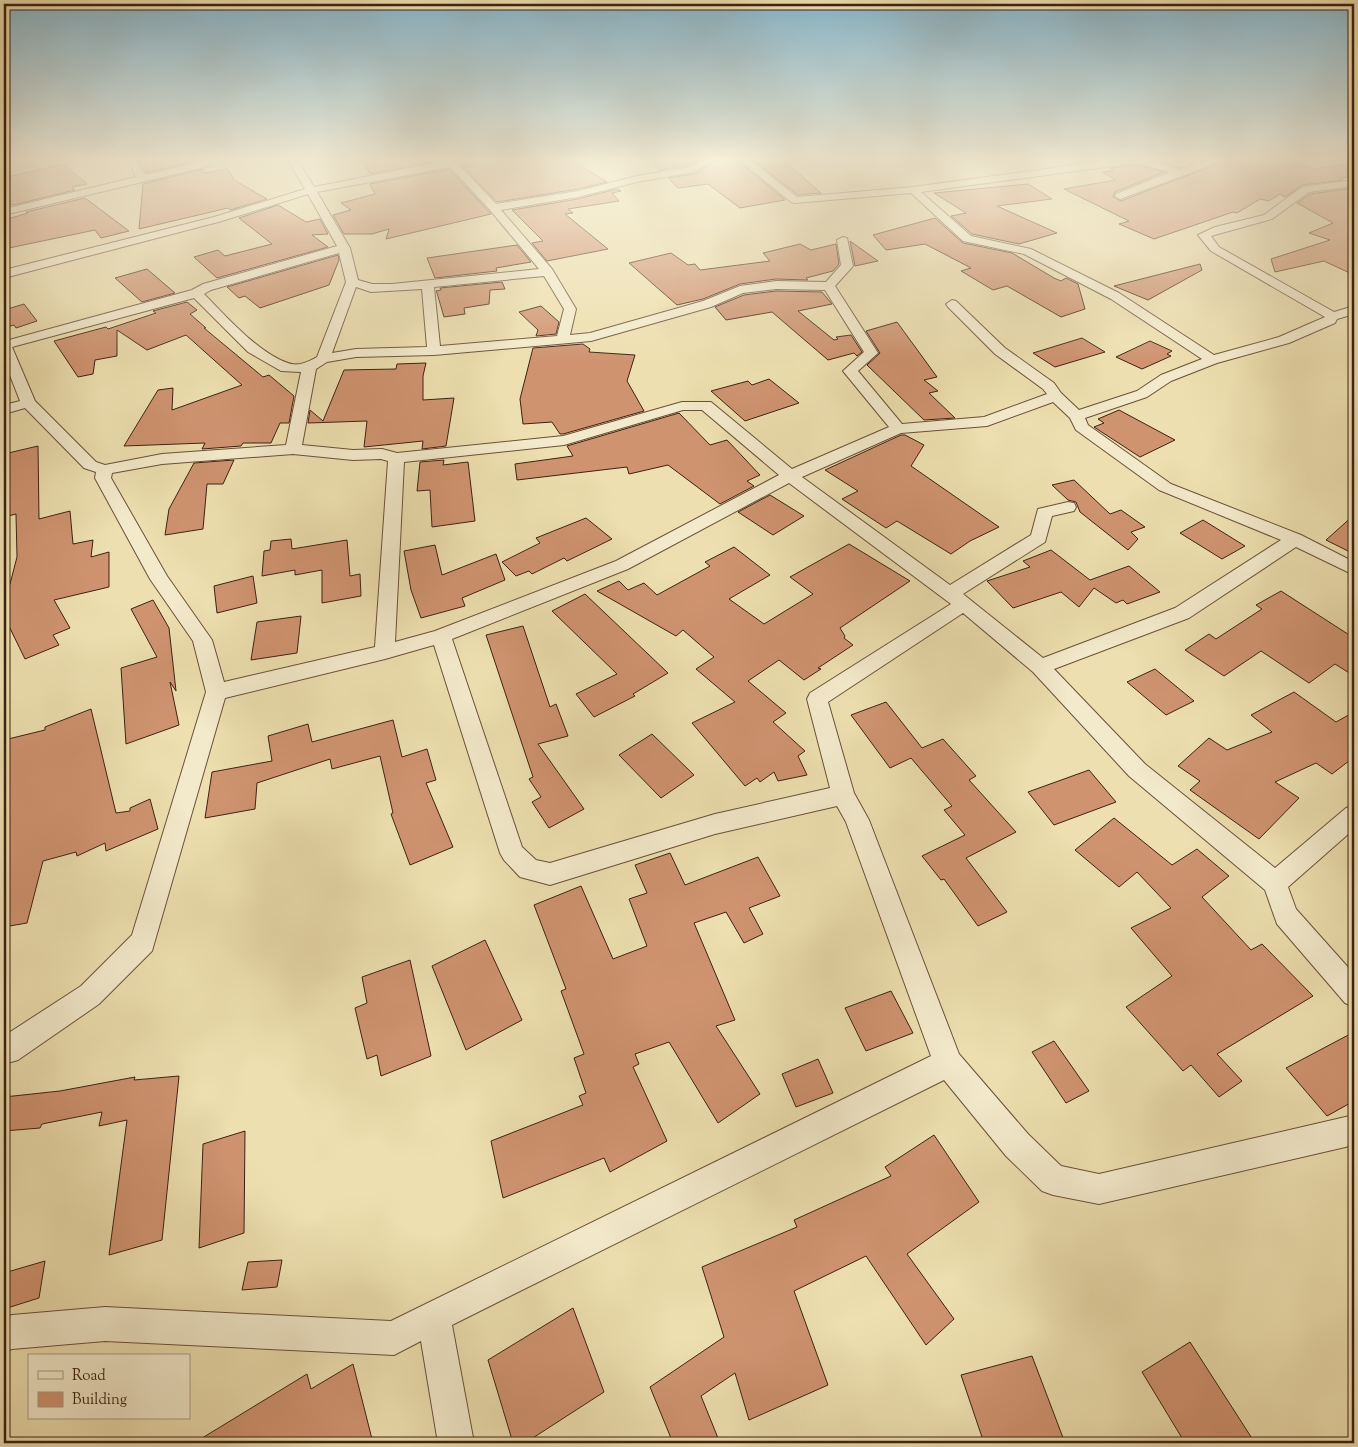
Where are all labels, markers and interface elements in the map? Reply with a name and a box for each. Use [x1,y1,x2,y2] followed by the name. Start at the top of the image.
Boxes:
[28,1354,190,1420] legend
[72,1366,106,1387] text: Road
[72,1390,127,1411] text: Building

